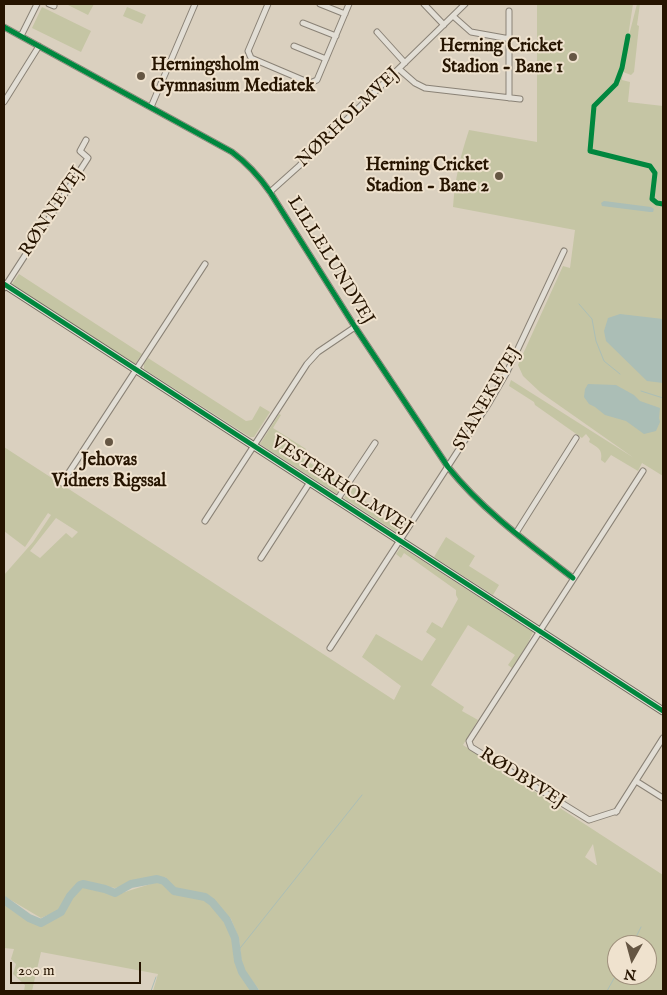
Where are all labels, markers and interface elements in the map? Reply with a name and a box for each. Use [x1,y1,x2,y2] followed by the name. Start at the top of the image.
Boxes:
[439,36,563,78] place label: Herning Cricket Stadion - Bane 1
[567,51,579,63] marker: Herning Cricket Stadion - Bane 1
[151,55,315,98] place label: Herningsholm Gymnasium Mediatek
[293,63,405,173] street label: NØRHOLMVEJ
[135,70,147,82] marker: Herningsholm Gymnasium Mediatek
[365,155,489,198] place label: Herning Cricket Stadion - Bane 2
[16,163,90,261] street label: RØNNEVEJ
[493,170,505,182] marker: Herning Cricket Stadion - Bane 2
[282,193,378,329] street label: LILLELUNDVEJ
[449,343,527,455] street label: SVANEKEVEJ
[266,432,416,540] street label: VESTERHOLMVEJ
[103,436,115,448] marker: Jehovas Vidners Rigssal
[52,450,166,492] place label: Jehovas Vidners Rigssal
[475,744,569,814] street label: RØDBYVEJ
[607,935,657,985] north arrow
[12,952,144,984] scale bar
[18,961,55,980] text: 200 m
[623,964,637,984] text: N

